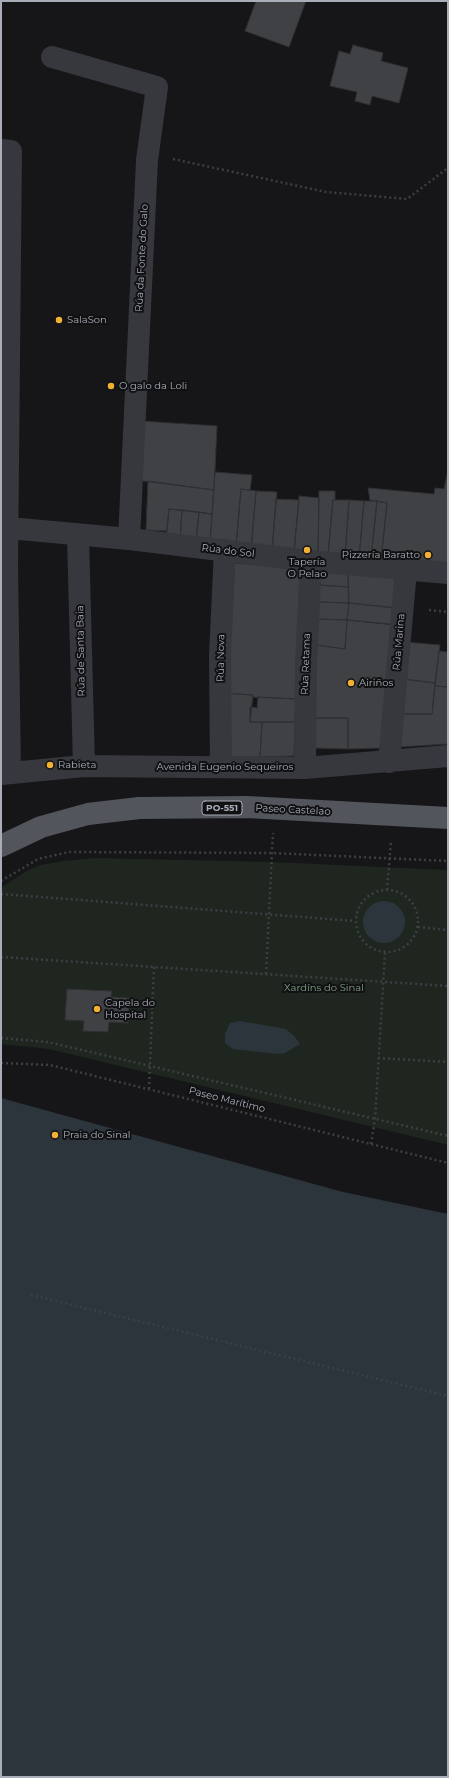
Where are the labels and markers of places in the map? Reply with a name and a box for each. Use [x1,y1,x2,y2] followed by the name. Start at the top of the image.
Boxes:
[67,314,107,326] place label: SalaSon
[54,315,64,325] marker: SalaSon
[119,380,187,392] place label: O galo da Loli
[106,381,116,391] marker: O galo da Loli
[302,545,312,555] marker: Tapería O Pelao
[342,549,420,561] place label: Pizzería Baratto
[423,550,433,560] marker: Pizzería Baratto
[288,556,326,580] place label: Tapería O Pelao
[359,677,393,689] place label: Airiños
[346,678,356,688] marker: Airiños
[58,759,96,771] place label: Rabieta
[45,760,55,770] marker: Rabieta
[105,997,155,1020] place label: Capela do Hospital
[92,1004,102,1014] marker: Capela do Hospital
[63,1129,131,1141] place label: Praia do Sinal
[50,1130,60,1140] marker: Praia do Sinal

